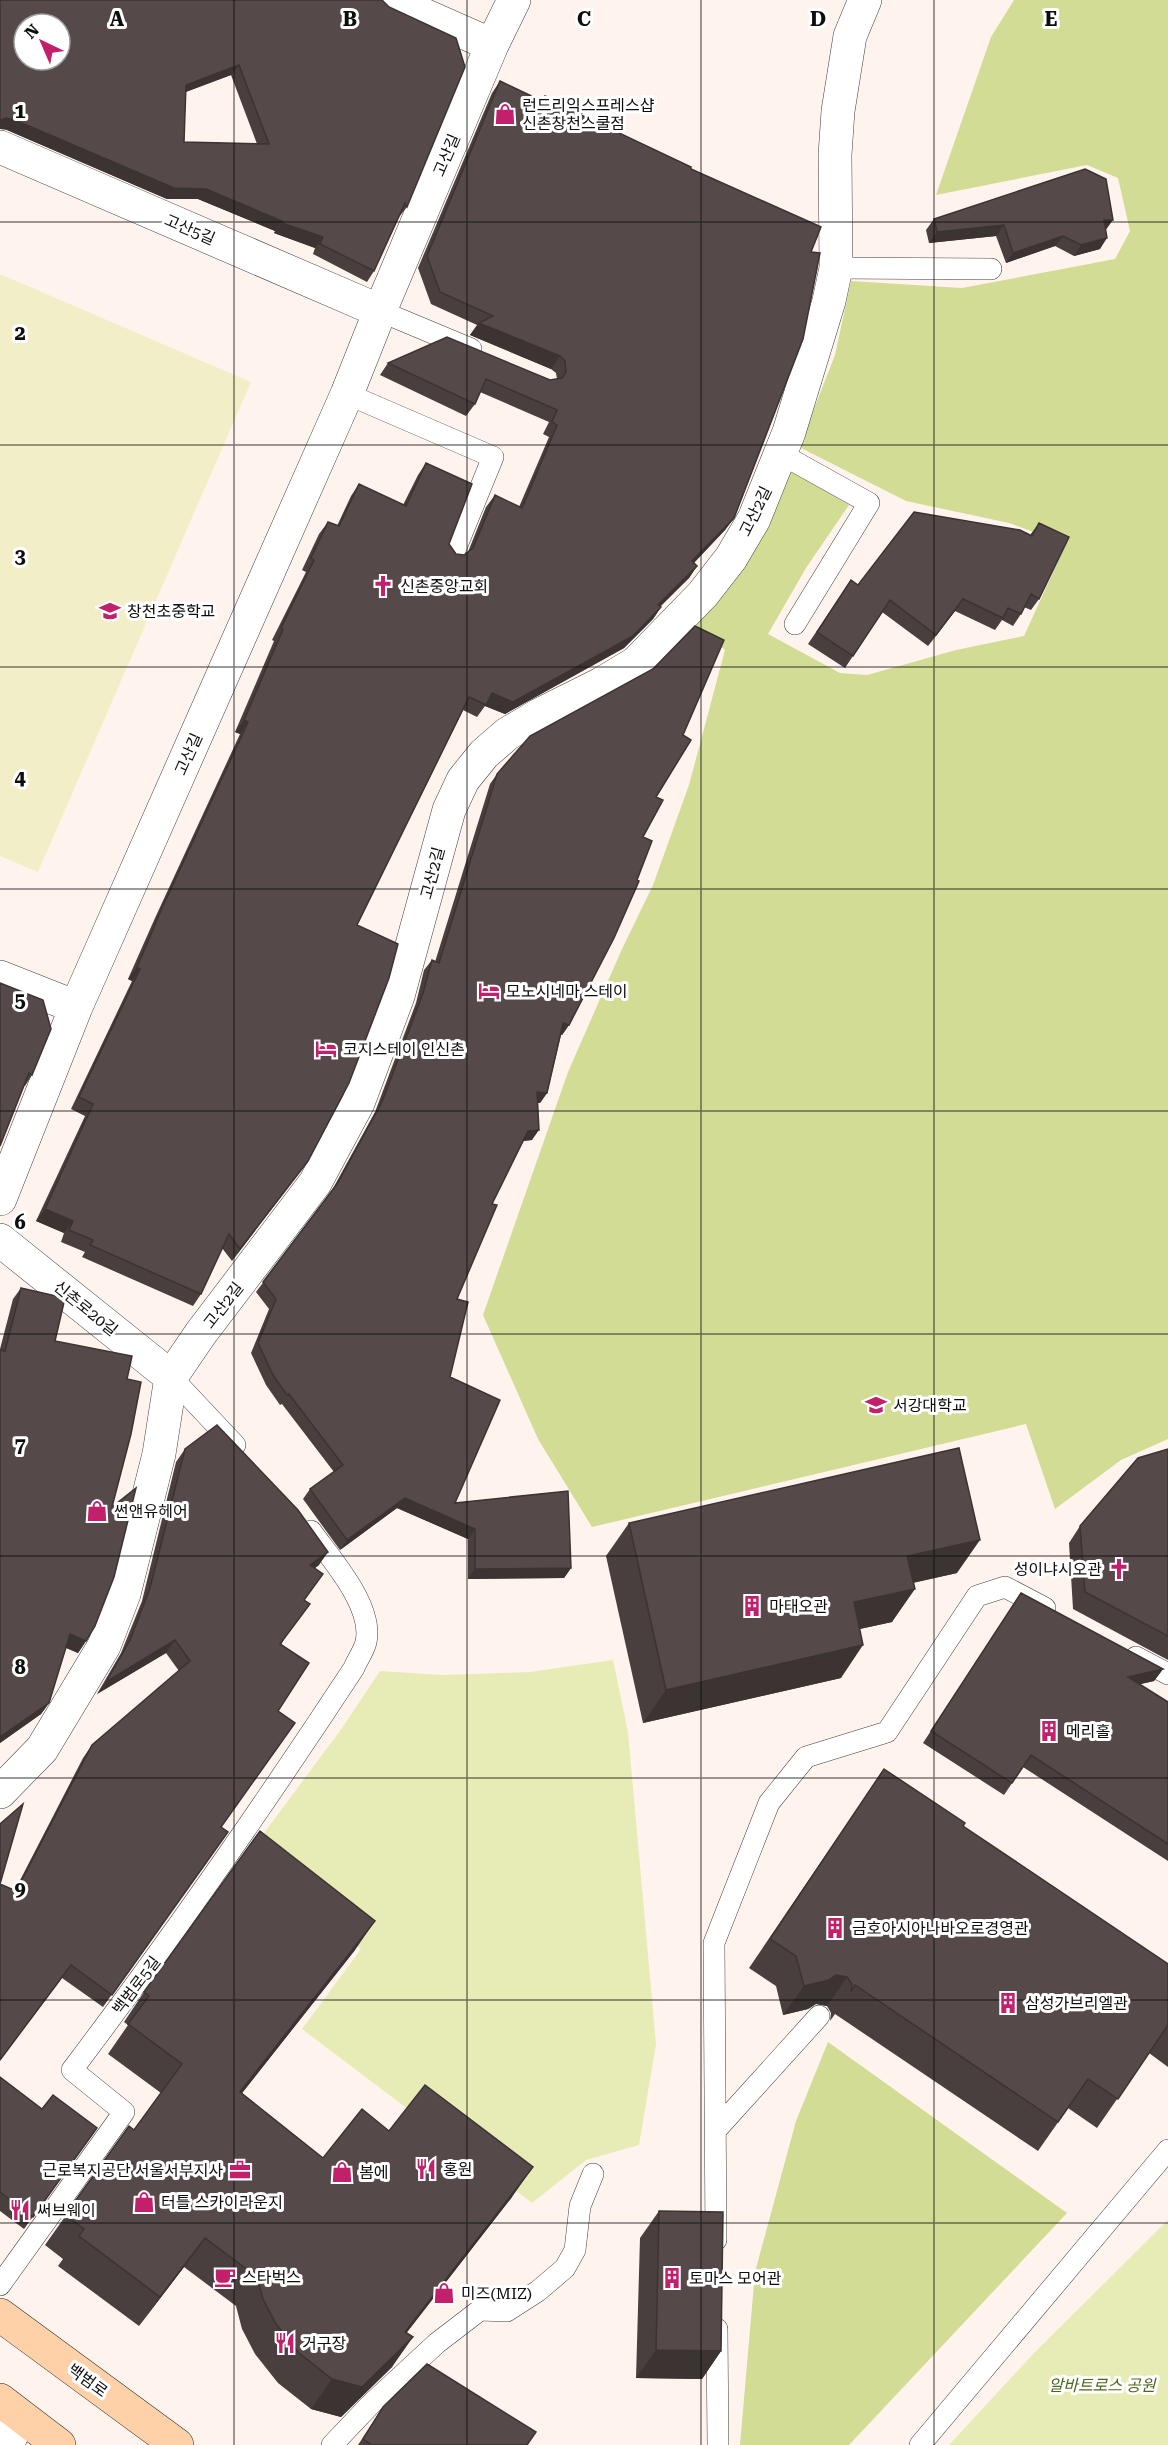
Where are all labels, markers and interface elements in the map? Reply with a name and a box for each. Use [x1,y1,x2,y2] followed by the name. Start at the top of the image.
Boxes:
[110,7,125,31] text: A
[343,7,357,31] text: B
[577,7,591,31] text: C
[810,7,826,31] text: D
[1045,7,1058,31] text: E
[12,12,72,72] north arrow
[21,20,43,43] text: N
[522,96,655,133] place label: 런드리익스프레스샵 신촌창천스쿨점
[14,99,26,123] text: 1
[493,102,517,126] shop icon: 런드리익스프레스샵 신촌창천스쿨점
[429,131,464,179] street label: 고산길
[162,210,218,249] street label: 고산5길
[14,321,26,345] text: 2
[735,483,776,539] street label: 고산2길
[14,544,26,568] text: 3
[371,574,395,598] church icon: 신촌중앙교회
[400,577,488,596] place label: 신촌중앙교회
[98,599,122,623] school or university icon: 창천초중학교
[127,602,215,621] place label: 창천초중학교
[171,730,206,778] street label: 고산길
[14,766,26,790] text: 4
[416,845,449,901] street label: 고산2길
[477,979,501,1003] hotel icon: 모노시네마 스테이
[506,982,628,1001] place label: 모노시네마 스테이
[14,988,26,1012] text: 5
[314,1037,338,1061] hotel icon: 코지스테이 인신촌
[343,1040,465,1059] place label: 코지스테이 인신촌
[14,1210,26,1234] text: 6
[50,1277,122,1340] street label: 신촌로20길
[200,1279,247,1332] street label: 고산2길
[864,1393,888,1417] school or university icon: 서강대학교
[893,1396,967,1415] place label: 서강대학교
[14,1433,26,1457] text: 7
[85,1499,109,1523] shop icon: 썬앤유헤어
[114,1502,188,1521] place label: 썬앤유헤어
[1107,1557,1131,1581] church icon: 성이냐시오관
[1014,1560,1102,1579] place label: 성이냐시오관
[740,1594,764,1618] building icon: 마태오관
[769,1597,828,1616] place label: 마태오관
[14,1655,26,1679] text: 8
[1037,1719,1061,1743] building icon: 메리홀
[1066,1722,1110,1741] place label: 메리홀
[14,1877,26,1901] text: 9
[823,1916,847,1940] building icon: 금호아시아나바오로경영관
[852,1919,1029,1938] place label: 금호아시아나바오로경영관
[108,1952,164,2018] street label: 백범로5길
[996,1991,1020,2015] building icon: 삼성가브리엘관
[1025,1994,1128,2013] place label: 삼성가브리엘관
[414,2157,438,2181] restaurant icon: 홍원
[228,2158,252,2182] office icon: 근로복지공단 서울서부지사
[330,2160,354,2184] shop icon: 봄에
[443,2160,472,2179] place label: 홍원
[42,2161,223,2180] place label: 근로복지공단 서울서부지사
[359,2163,388,2182] place label: 봄에
[132,2190,156,2214] shop icon: 터틀 스카이라운지
[161,2193,283,2212] place label: 터틀 스카이라운지
[8,2198,32,2222] restaurant icon: 써브웨이
[37,2201,96,2220] place label: 써브웨이
[213,2265,237,2289] cafe icon: 스타벅스
[660,2266,684,2290] building icon: 토마스 모어관
[242,2268,301,2287] place label: 스타벅스
[689,2269,782,2288] place label: 토마스 모어관
[432,2281,456,2305] shop icon: 미즈(MIZ)
[461,2284,532,2303] place label: 미즈(MIZ)
[273,2331,297,2355] restaurant icon: 거구장
[302,2334,346,2353] place label: 거구장
[64,2360,111,2401] street label: 백범로
[1048,2376,1157,2395] park label: 알바트로스 공원

